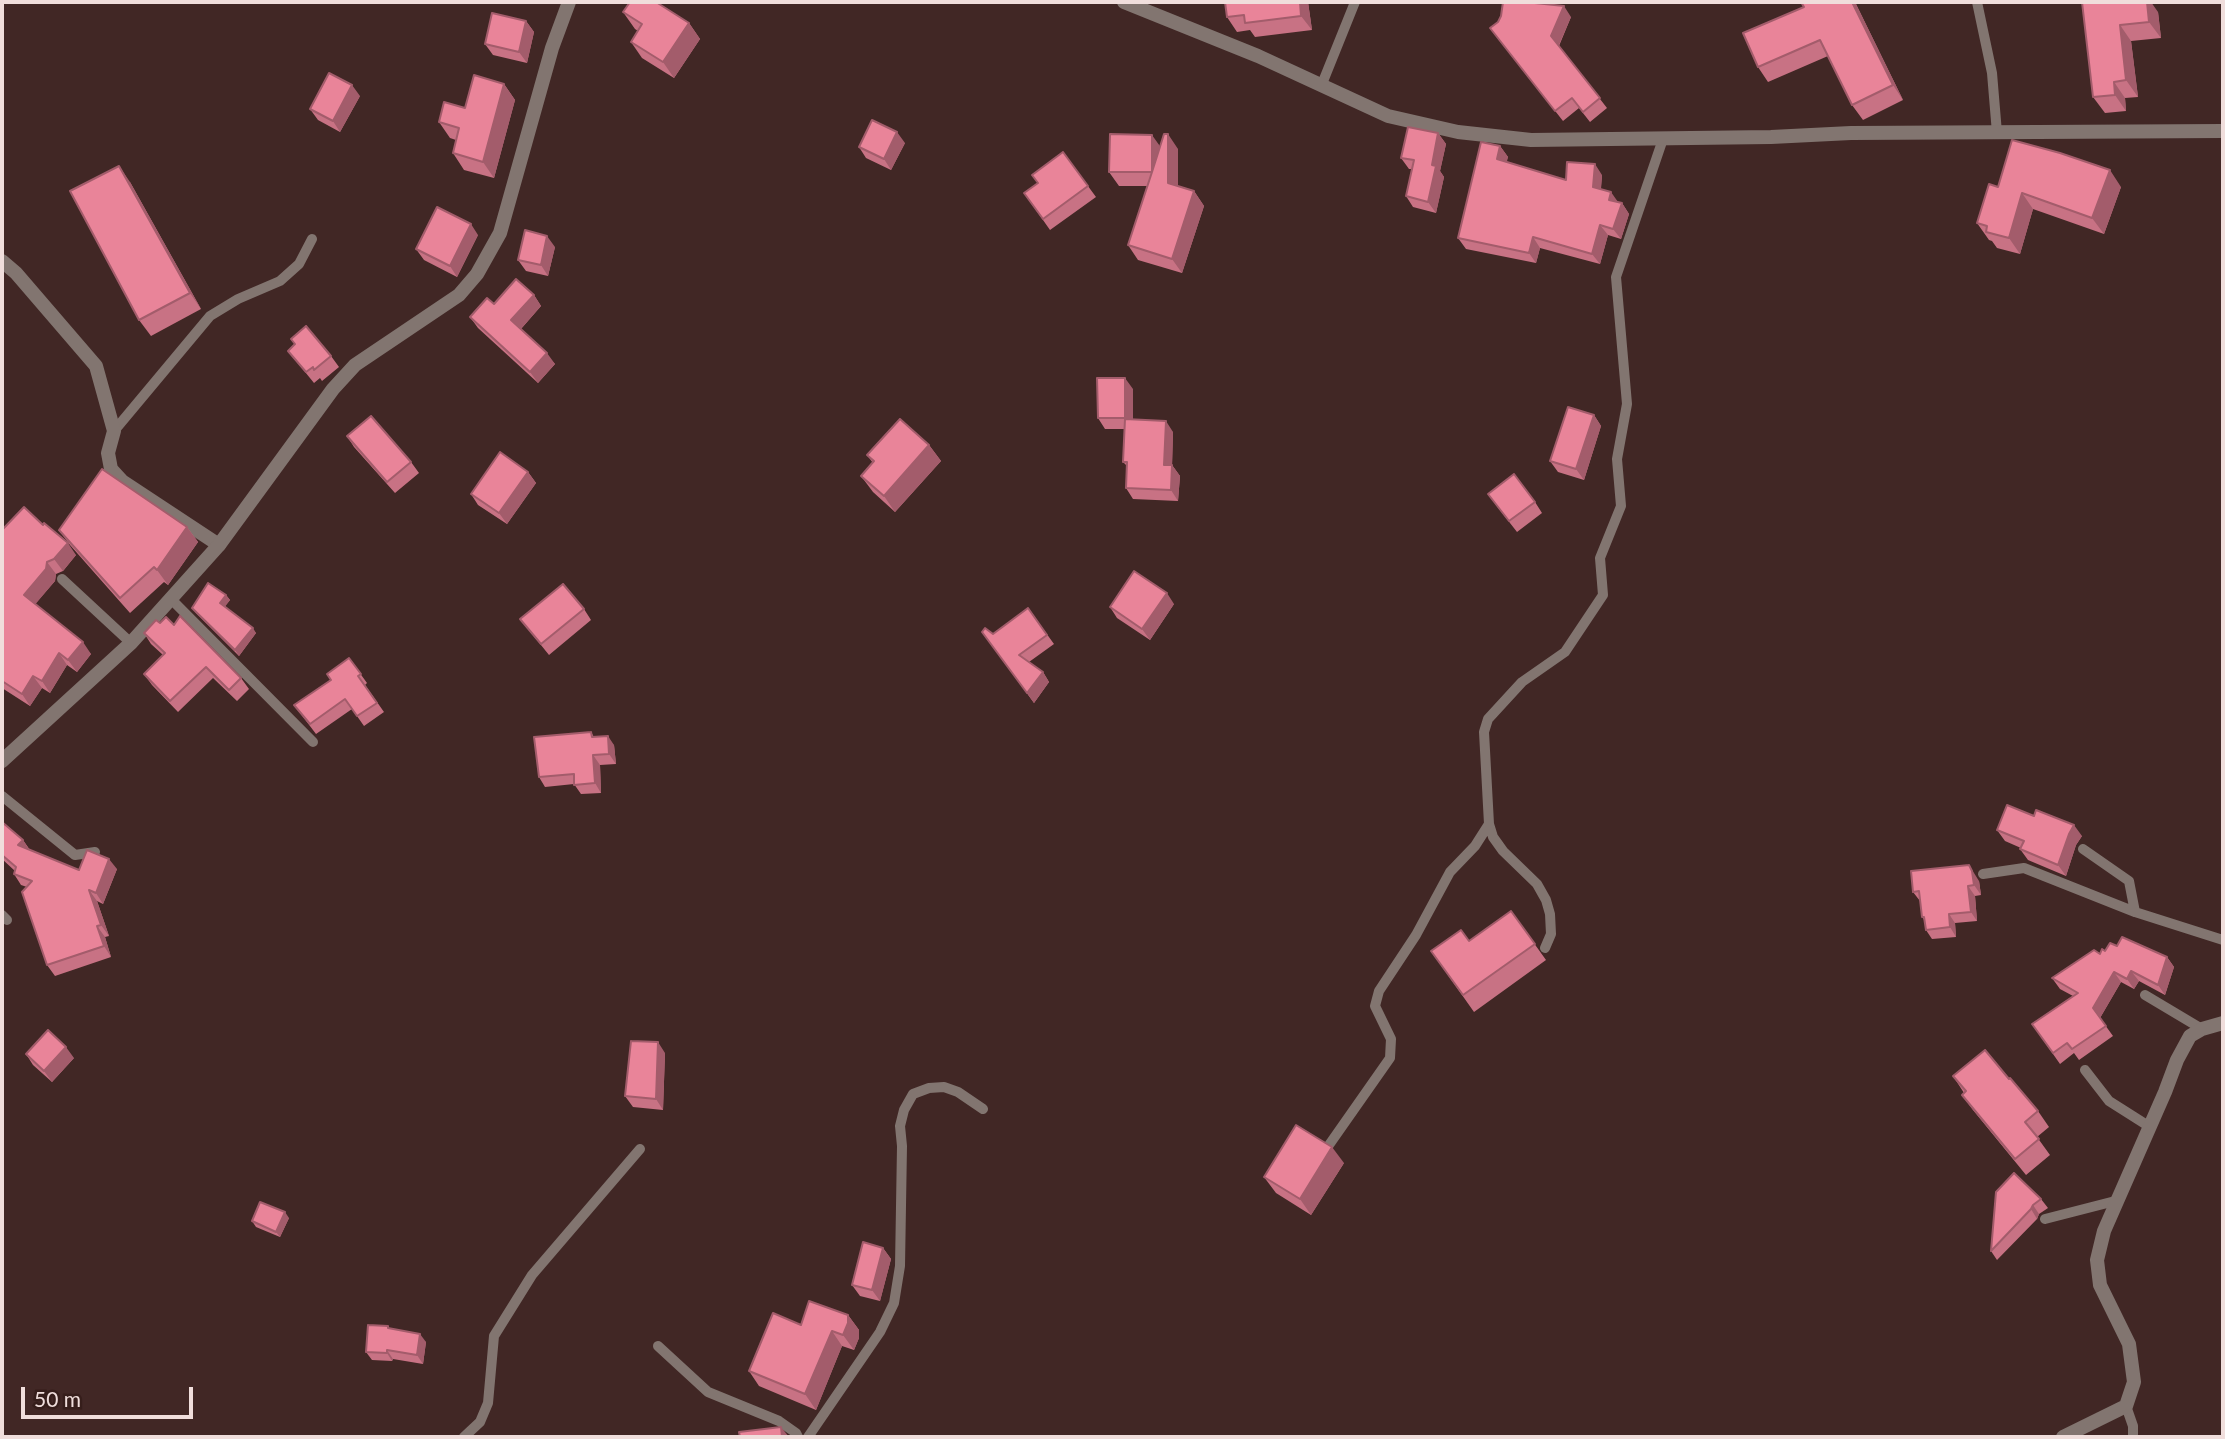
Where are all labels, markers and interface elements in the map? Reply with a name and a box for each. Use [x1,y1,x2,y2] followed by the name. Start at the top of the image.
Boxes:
[24,1372,196,1416] scale bar
[34,1386,81,1411] text: 50 m

